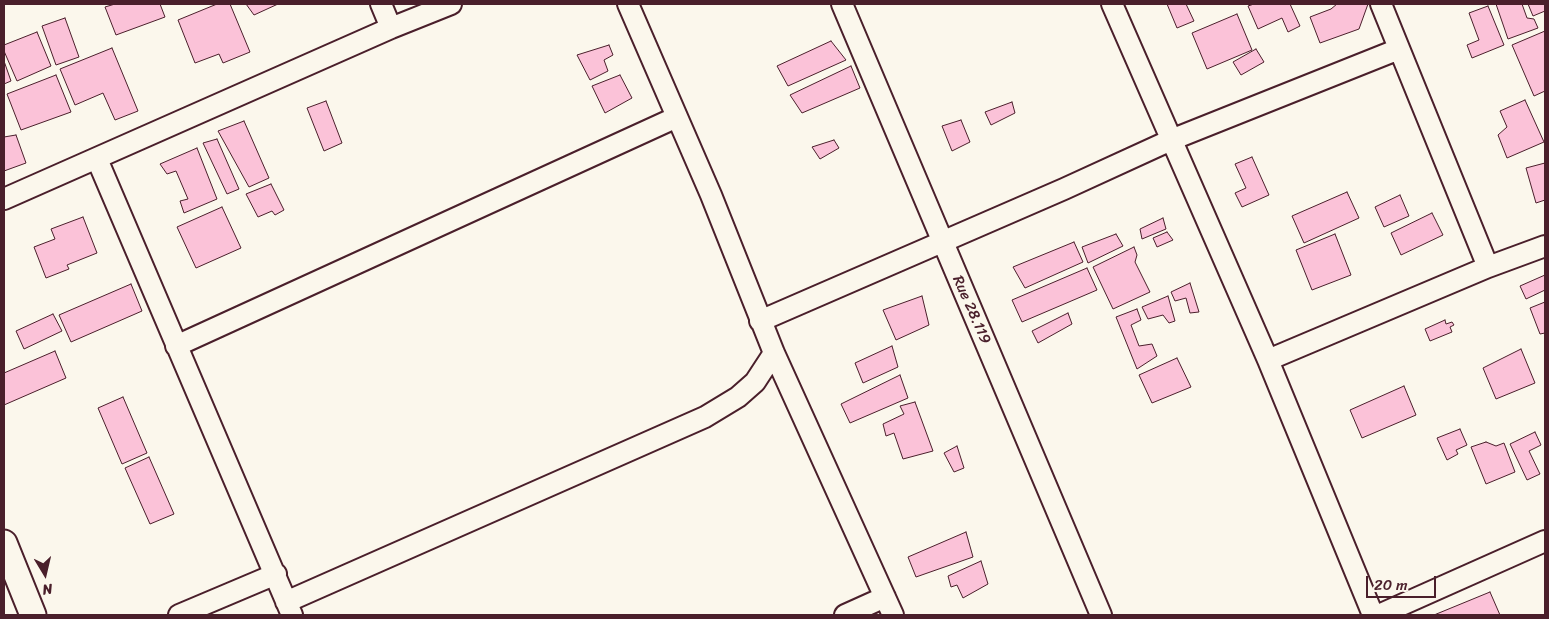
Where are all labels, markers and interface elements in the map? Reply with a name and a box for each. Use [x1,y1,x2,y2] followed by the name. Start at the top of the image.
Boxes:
[948,273,994,347] street label: Rue 28.119
[20,549,70,599] north arrow
[1369,566,1439,598] scale bar
[1374,572,1408,598] text: 20 m
[41,576,54,602] text: N

